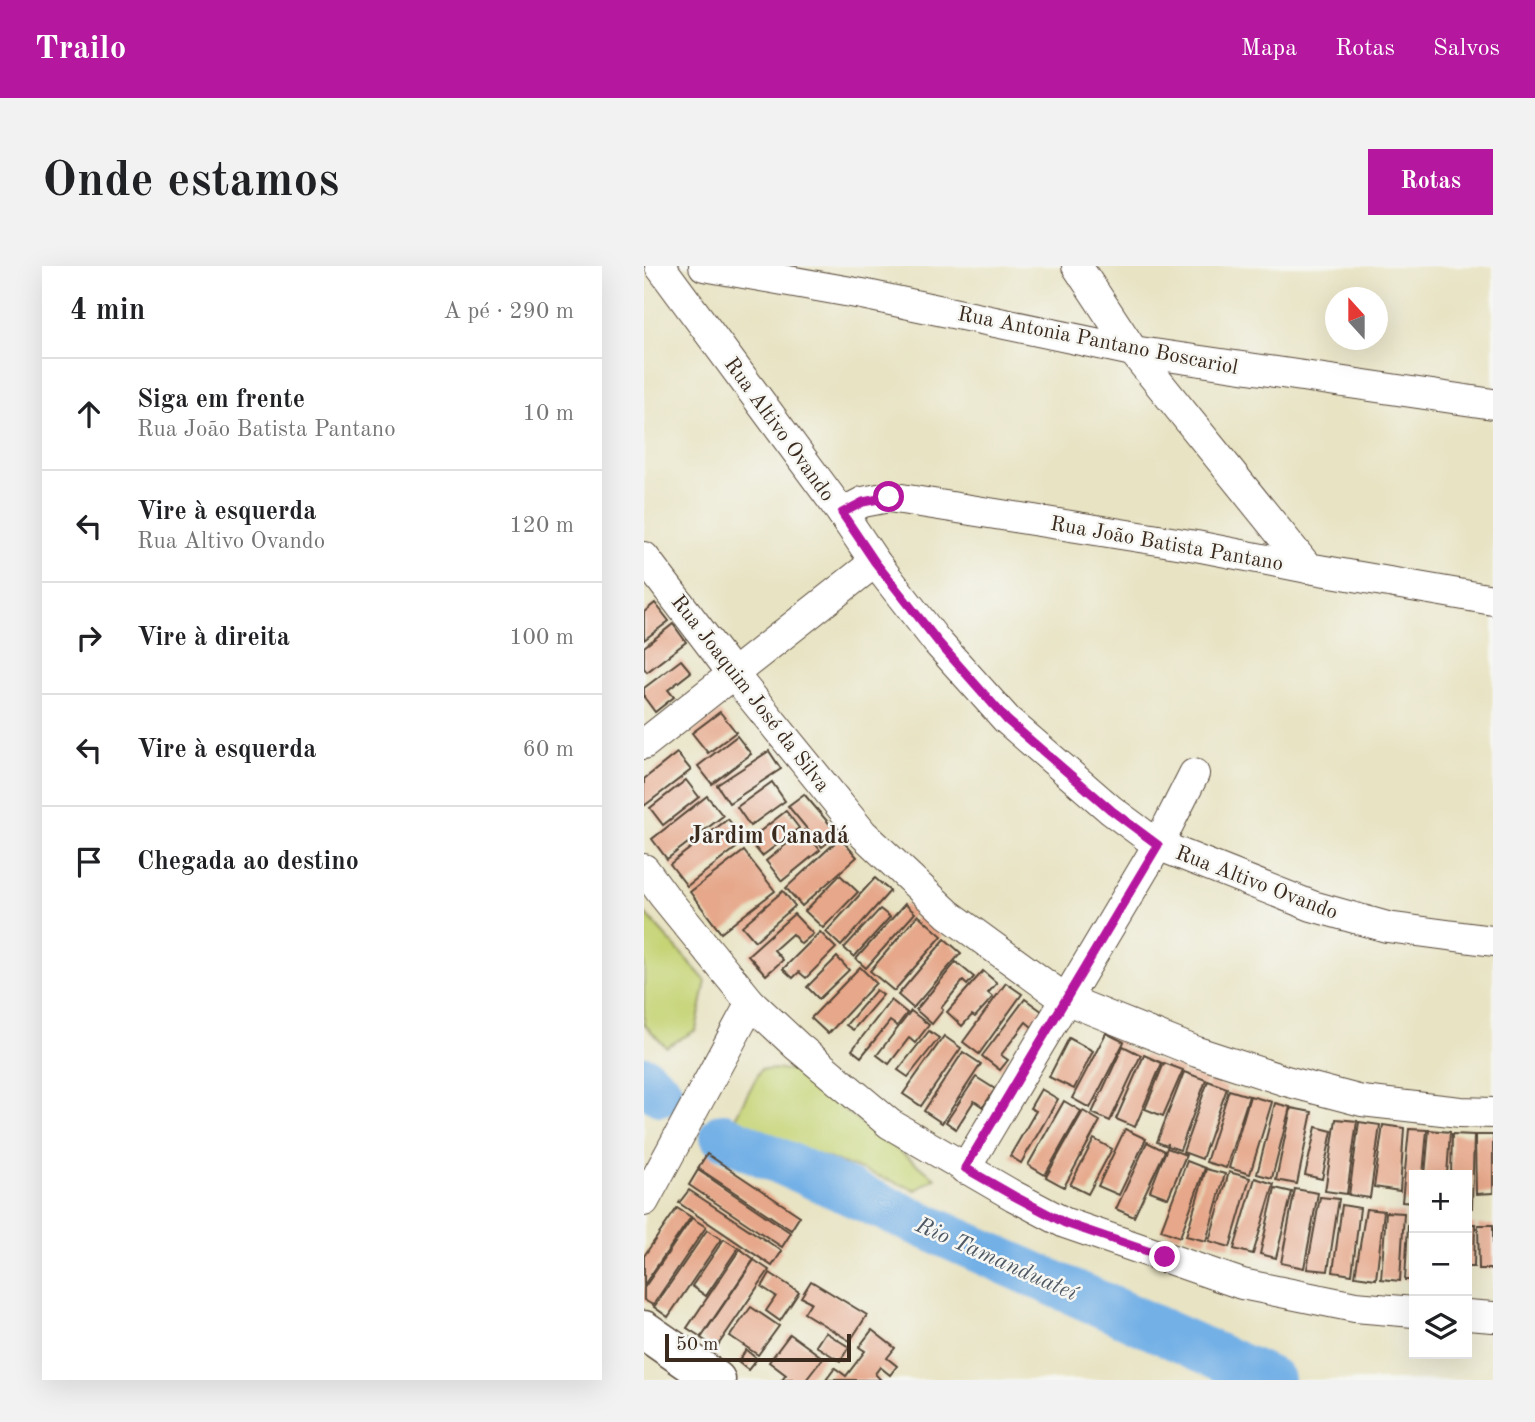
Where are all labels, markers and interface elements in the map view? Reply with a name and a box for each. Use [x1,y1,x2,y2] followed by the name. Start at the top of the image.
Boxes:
[35,33,126,66] text: Trailo
[1241,37,1297,61] text: Mapa
[1335,37,1395,61] text: Rotas
[1433,37,1500,61] text: Salvos
[1368,149,1493,215] button: Rotas
[42,158,339,207] text: Onde estamos
[1325,287,1388,350] north arrow
[70,296,145,326] text: 4 min
[443,300,574,323] text: A pé · 290 m
[956,304,1240,379] street label: Rua Antonia Pantano Boscariol
[720,354,838,506] street label: Rua Altivo Ovando
[137,387,305,413] text: Siga em frente
[70,395,108,433] icon: ahead
[523,402,574,425] text: 10 m
[137,418,396,441] text: Rua João Batista Pantano
[873,481,904,512] route start
[137,499,317,525] text: Vire à esquerda
[70,507,108,545] icon: left
[509,514,574,537] text: 120 m
[1049,514,1285,575] street label: Rua João Batista Pantano
[137,530,325,553] text: Rua Altivo Ovando
[667,592,833,796] street label: Rua Joaquim José da Silva
[70,619,108,657] icon: right
[137,625,290,651] text: Vire à direita
[509,626,574,649] text: 100 m
[70,731,108,769] icon: left
[137,737,317,763] text: Vire à esquerda
[523,738,574,761] text: 60 m
[689,825,849,849] district label: Jardim Canadá
[70,843,108,881] icon: arrive
[1172,843,1340,924] street label: Rua Altivo Ovando
[137,849,359,875] text: Chegada ao destino
[1409,1170,1472,1359] map controls
[1409,1170,1472,1233] button: +
[911,1213,1083,1306] water label: Rio Tamanduateí
[1409,1233,1472,1296] button: −
[1149,1241,1180,1272] route end
[1409,1296,1472,1359] button: layers
[665,1331,850,1363] scale bar
[676,1336,718,1355] text: 50 m

